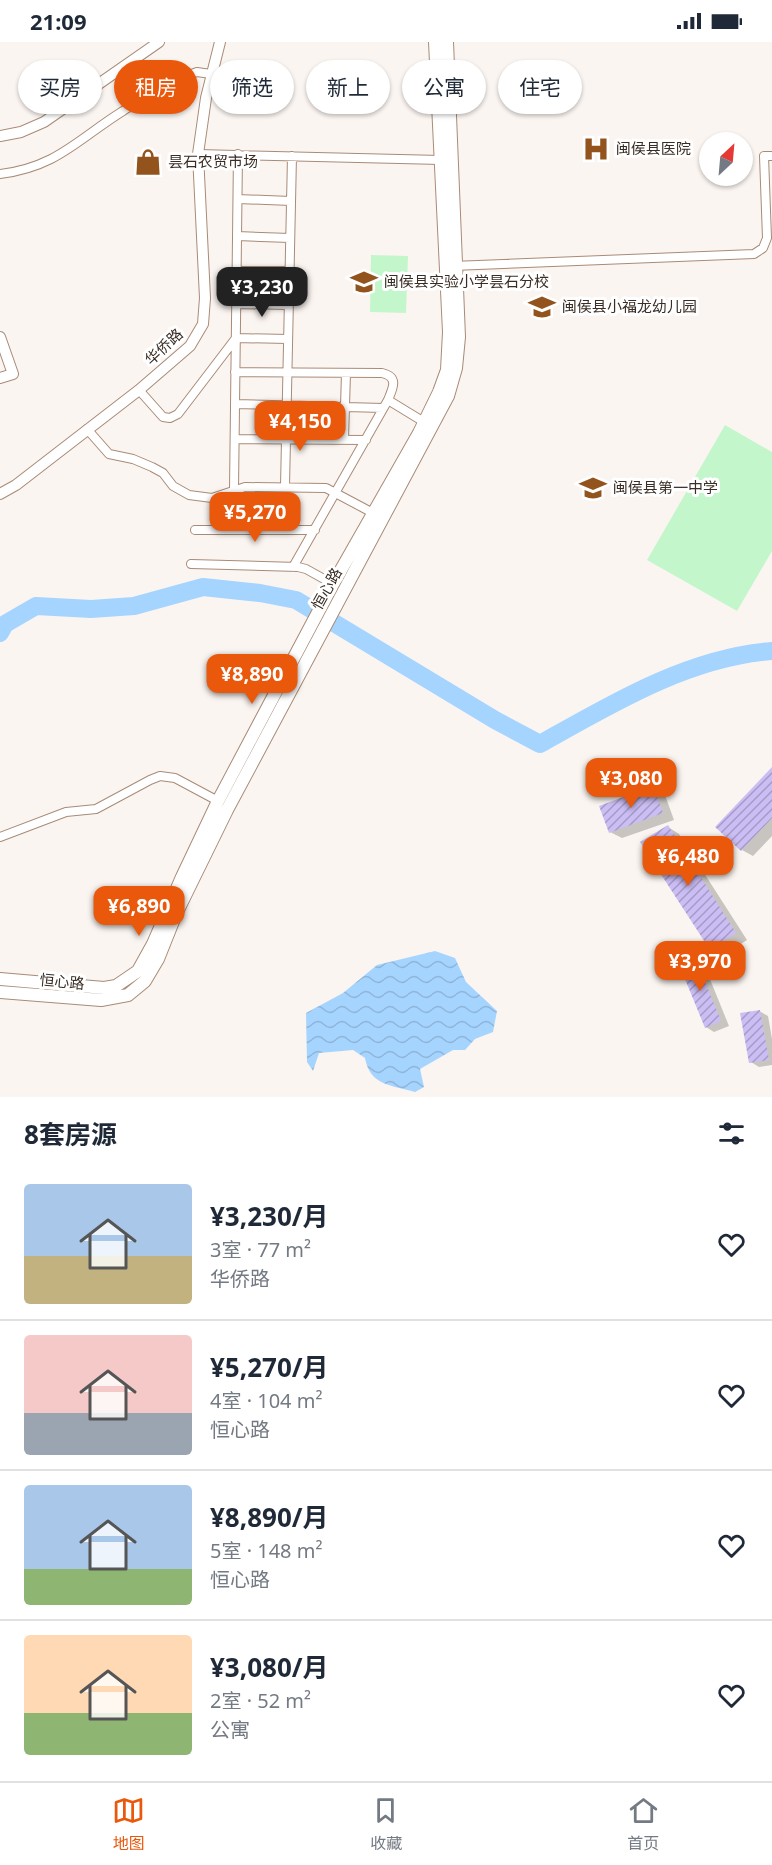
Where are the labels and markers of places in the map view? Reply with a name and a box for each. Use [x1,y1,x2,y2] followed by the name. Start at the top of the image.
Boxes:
[581,134,611,164] hospital icon: 闽侯县医院
[616,138,691,158] place label: 闽侯县医院
[133,147,163,177] shop icon: 昙石农贸市场
[168,151,258,171] place label: 昙石农贸市场
[213,267,311,318] pin: ¥3,230
[349,267,379,297] school or university icon: 闽侯县实验小学昙石分校
[384,271,549,291] place label: 闽侯县实验小学昙石分校
[527,292,557,322] school or university icon: 闽侯县小福龙幼儿园
[562,296,697,316] place label: 闽侯县小福龙幼儿园
[251,401,349,452] pin: ¥4,150
[578,473,608,503] school or university icon: 闽侯县第一中学
[613,477,718,497] place label: 闽侯县第一中学
[206,492,304,543] pin: ¥5,270
[203,654,301,705] pin: ¥8,890
[582,758,680,809] pin: ¥3,080
[639,836,737,887] pin: ¥6,480
[90,886,188,937] pin: ¥6,890
[651,941,749,992] pin: ¥3,970

